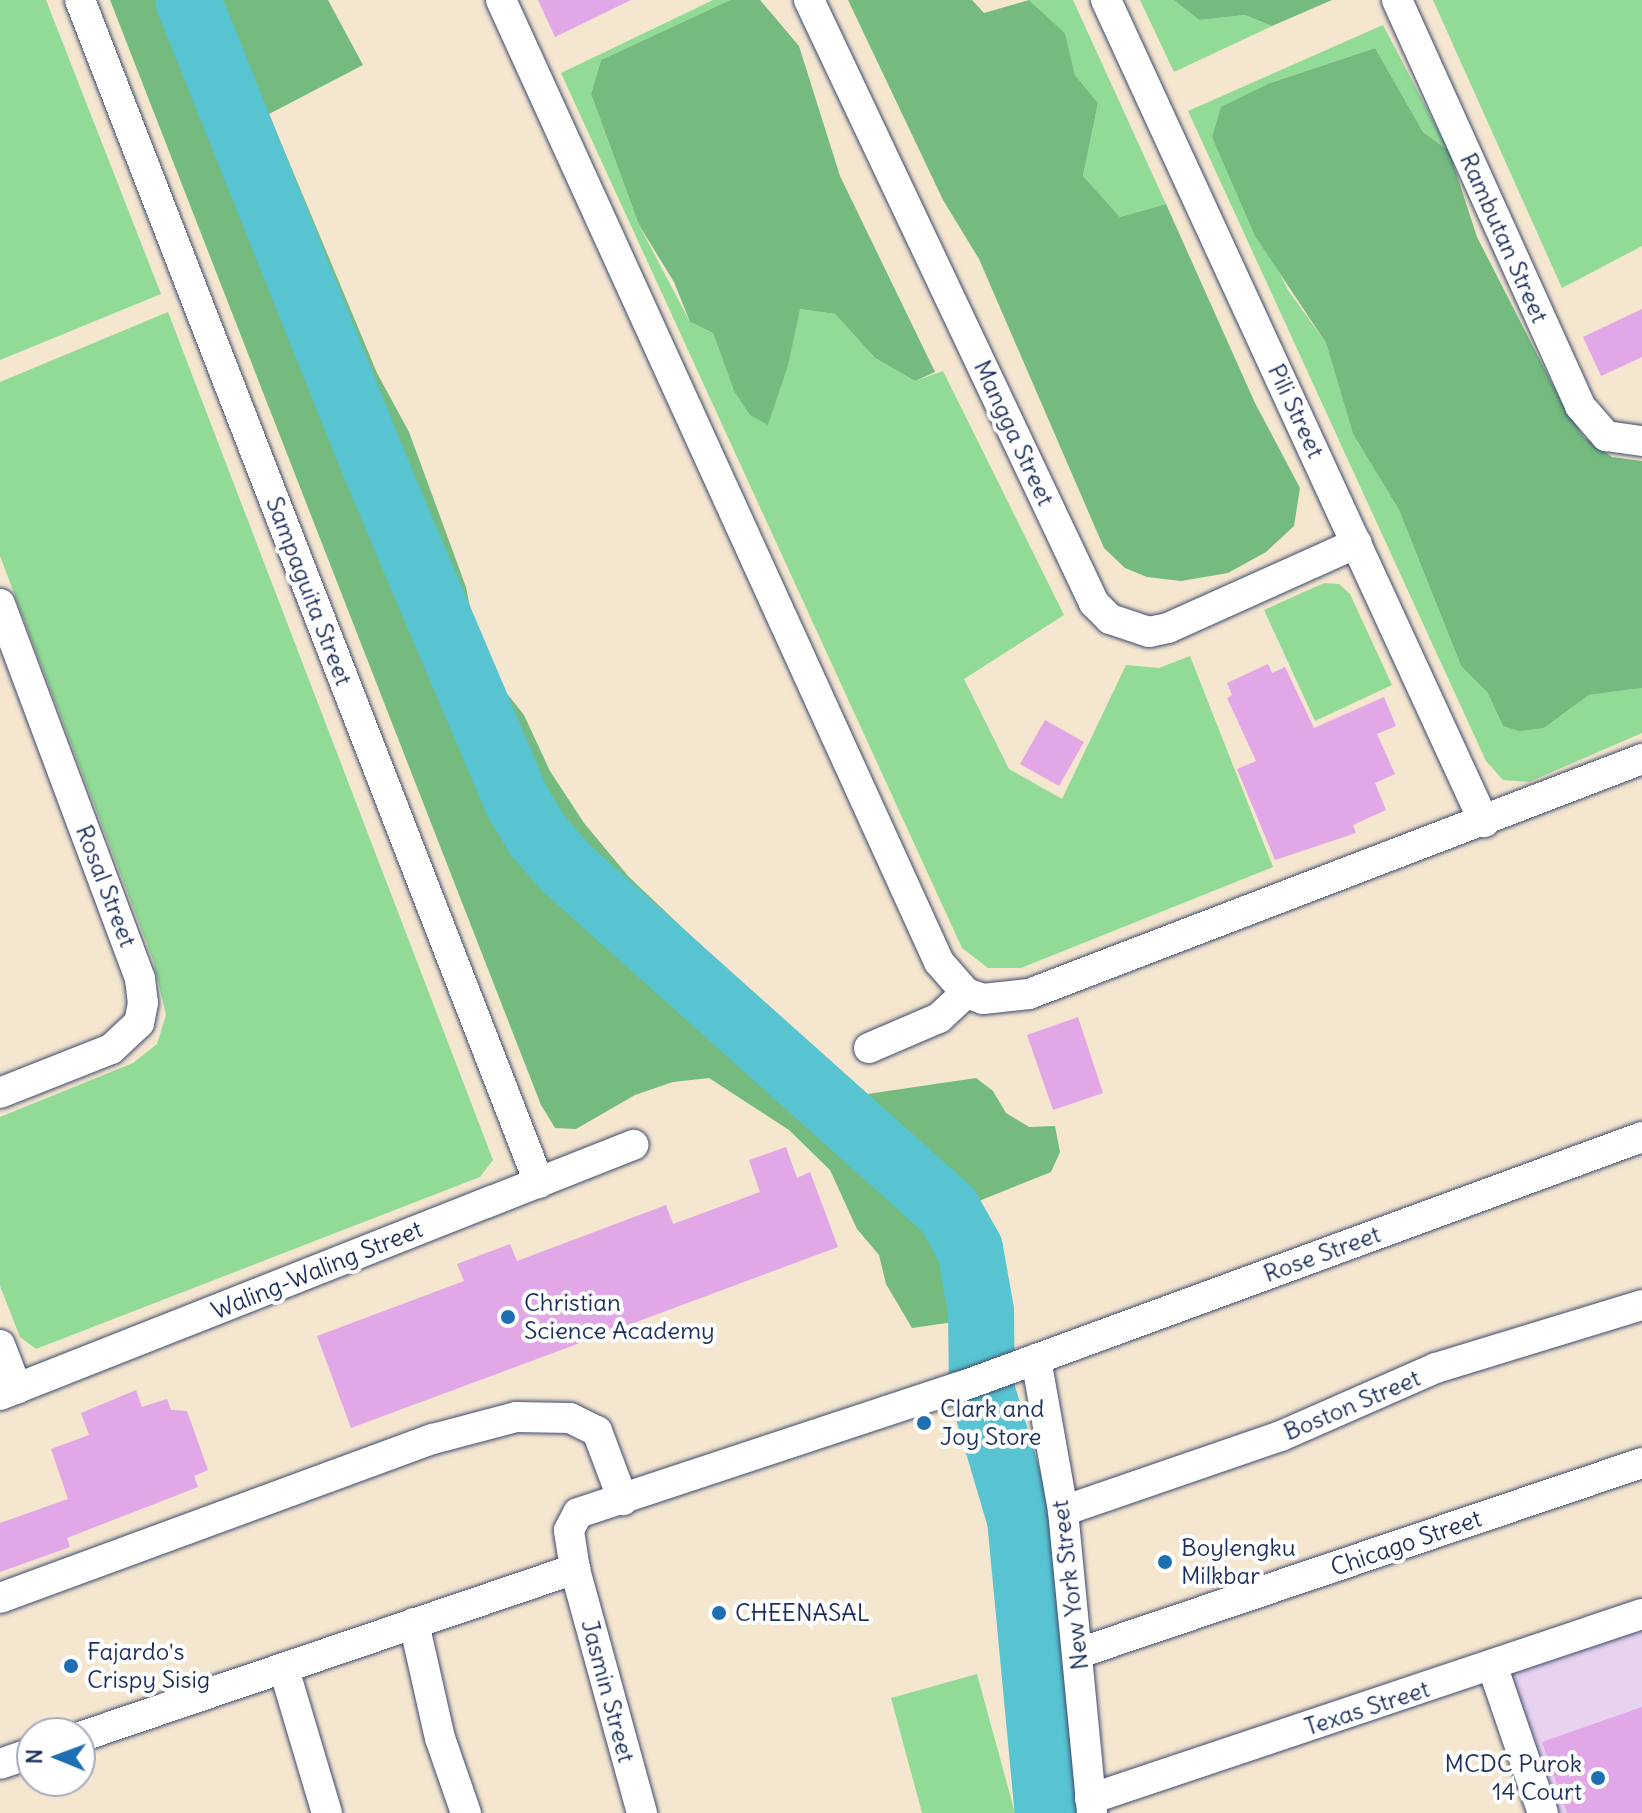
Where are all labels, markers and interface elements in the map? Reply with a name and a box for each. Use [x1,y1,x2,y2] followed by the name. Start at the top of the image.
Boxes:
[1454,149,1554,327] street label: Rambutan Street
[968,356,1060,510] street label: Mangga Street
[1262,359,1330,463] street label: Pili Street
[260,493,358,689] street label: Sampaguita Street
[70,821,142,951] street label: Rosal Street
[207,1215,427,1325] street label: Waling-Waling Street
[1260,1220,1384,1288] street label: Rose Street
[524,1289,715,1345] place label: Christian Science Academy
[499,1308,517,1326] marker: Christian Science Academy
[1279,1363,1425,1447] street label: Boston Street
[940,1395,1044,1451] place label: Clark and Joy Store
[915,1414,933,1432] marker: Clark and Joy Store
[1045,1498,1095,1672] street label: New York Street
[1327,1504,1485,1582] street label: Chicago Street
[1181,1534,1296,1590] place label: Boylengku Milkbar
[1156,1553,1174,1571] marker: Boylengku Milkbar
[735,1599,870,1627] place label: CHEENASAL
[710,1604,728,1622] marker: CHEENASAL
[575,1616,641,1766] street label: Jasmin Street
[87,1638,210,1694] place label: Fajardo's Crispy Sisig
[62,1657,80,1675] marker: Fajardo's Crispy Sisig
[1301,1674,1433,1742] street label: Texas Street
[16,1717,96,1797] north arrow
[20,1749,48,1764] text: N
[1444,1750,1582,1806] place label: MCDC Purok 14 Court
[1589,1769,1607,1787] marker: MCDC Purok 14 Court

